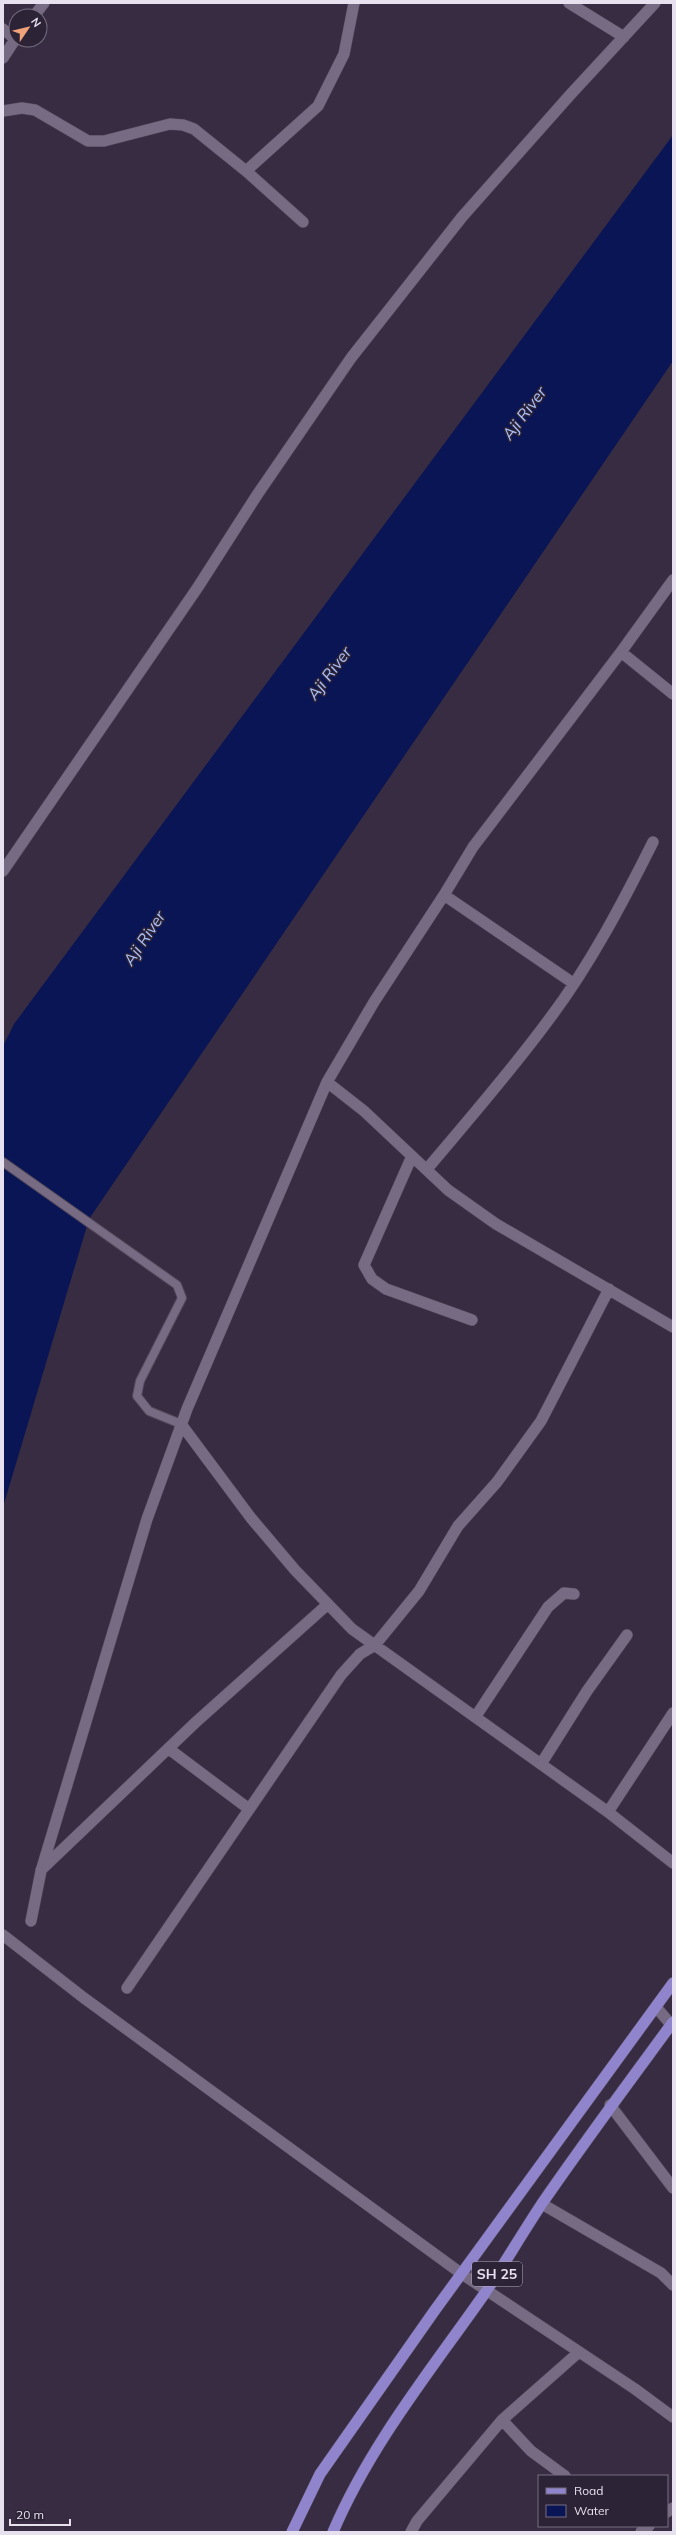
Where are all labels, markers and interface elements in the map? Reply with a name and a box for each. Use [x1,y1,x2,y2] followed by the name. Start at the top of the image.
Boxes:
[8,8,48,48] north arrow
[28,15,44,30] text: N
[497,382,551,444] water label: Aji River
[302,642,356,704] water label: Aji River
[118,906,170,970] water label: Aji River
[472,2262,522,2286] road number: SH 25
[538,2475,668,2527] legend
[574,2483,603,2498] text: Road
[10,2501,70,2527] scale bar
[574,2503,610,2518] text: Water
[16,2507,44,2522] text: 20 m

